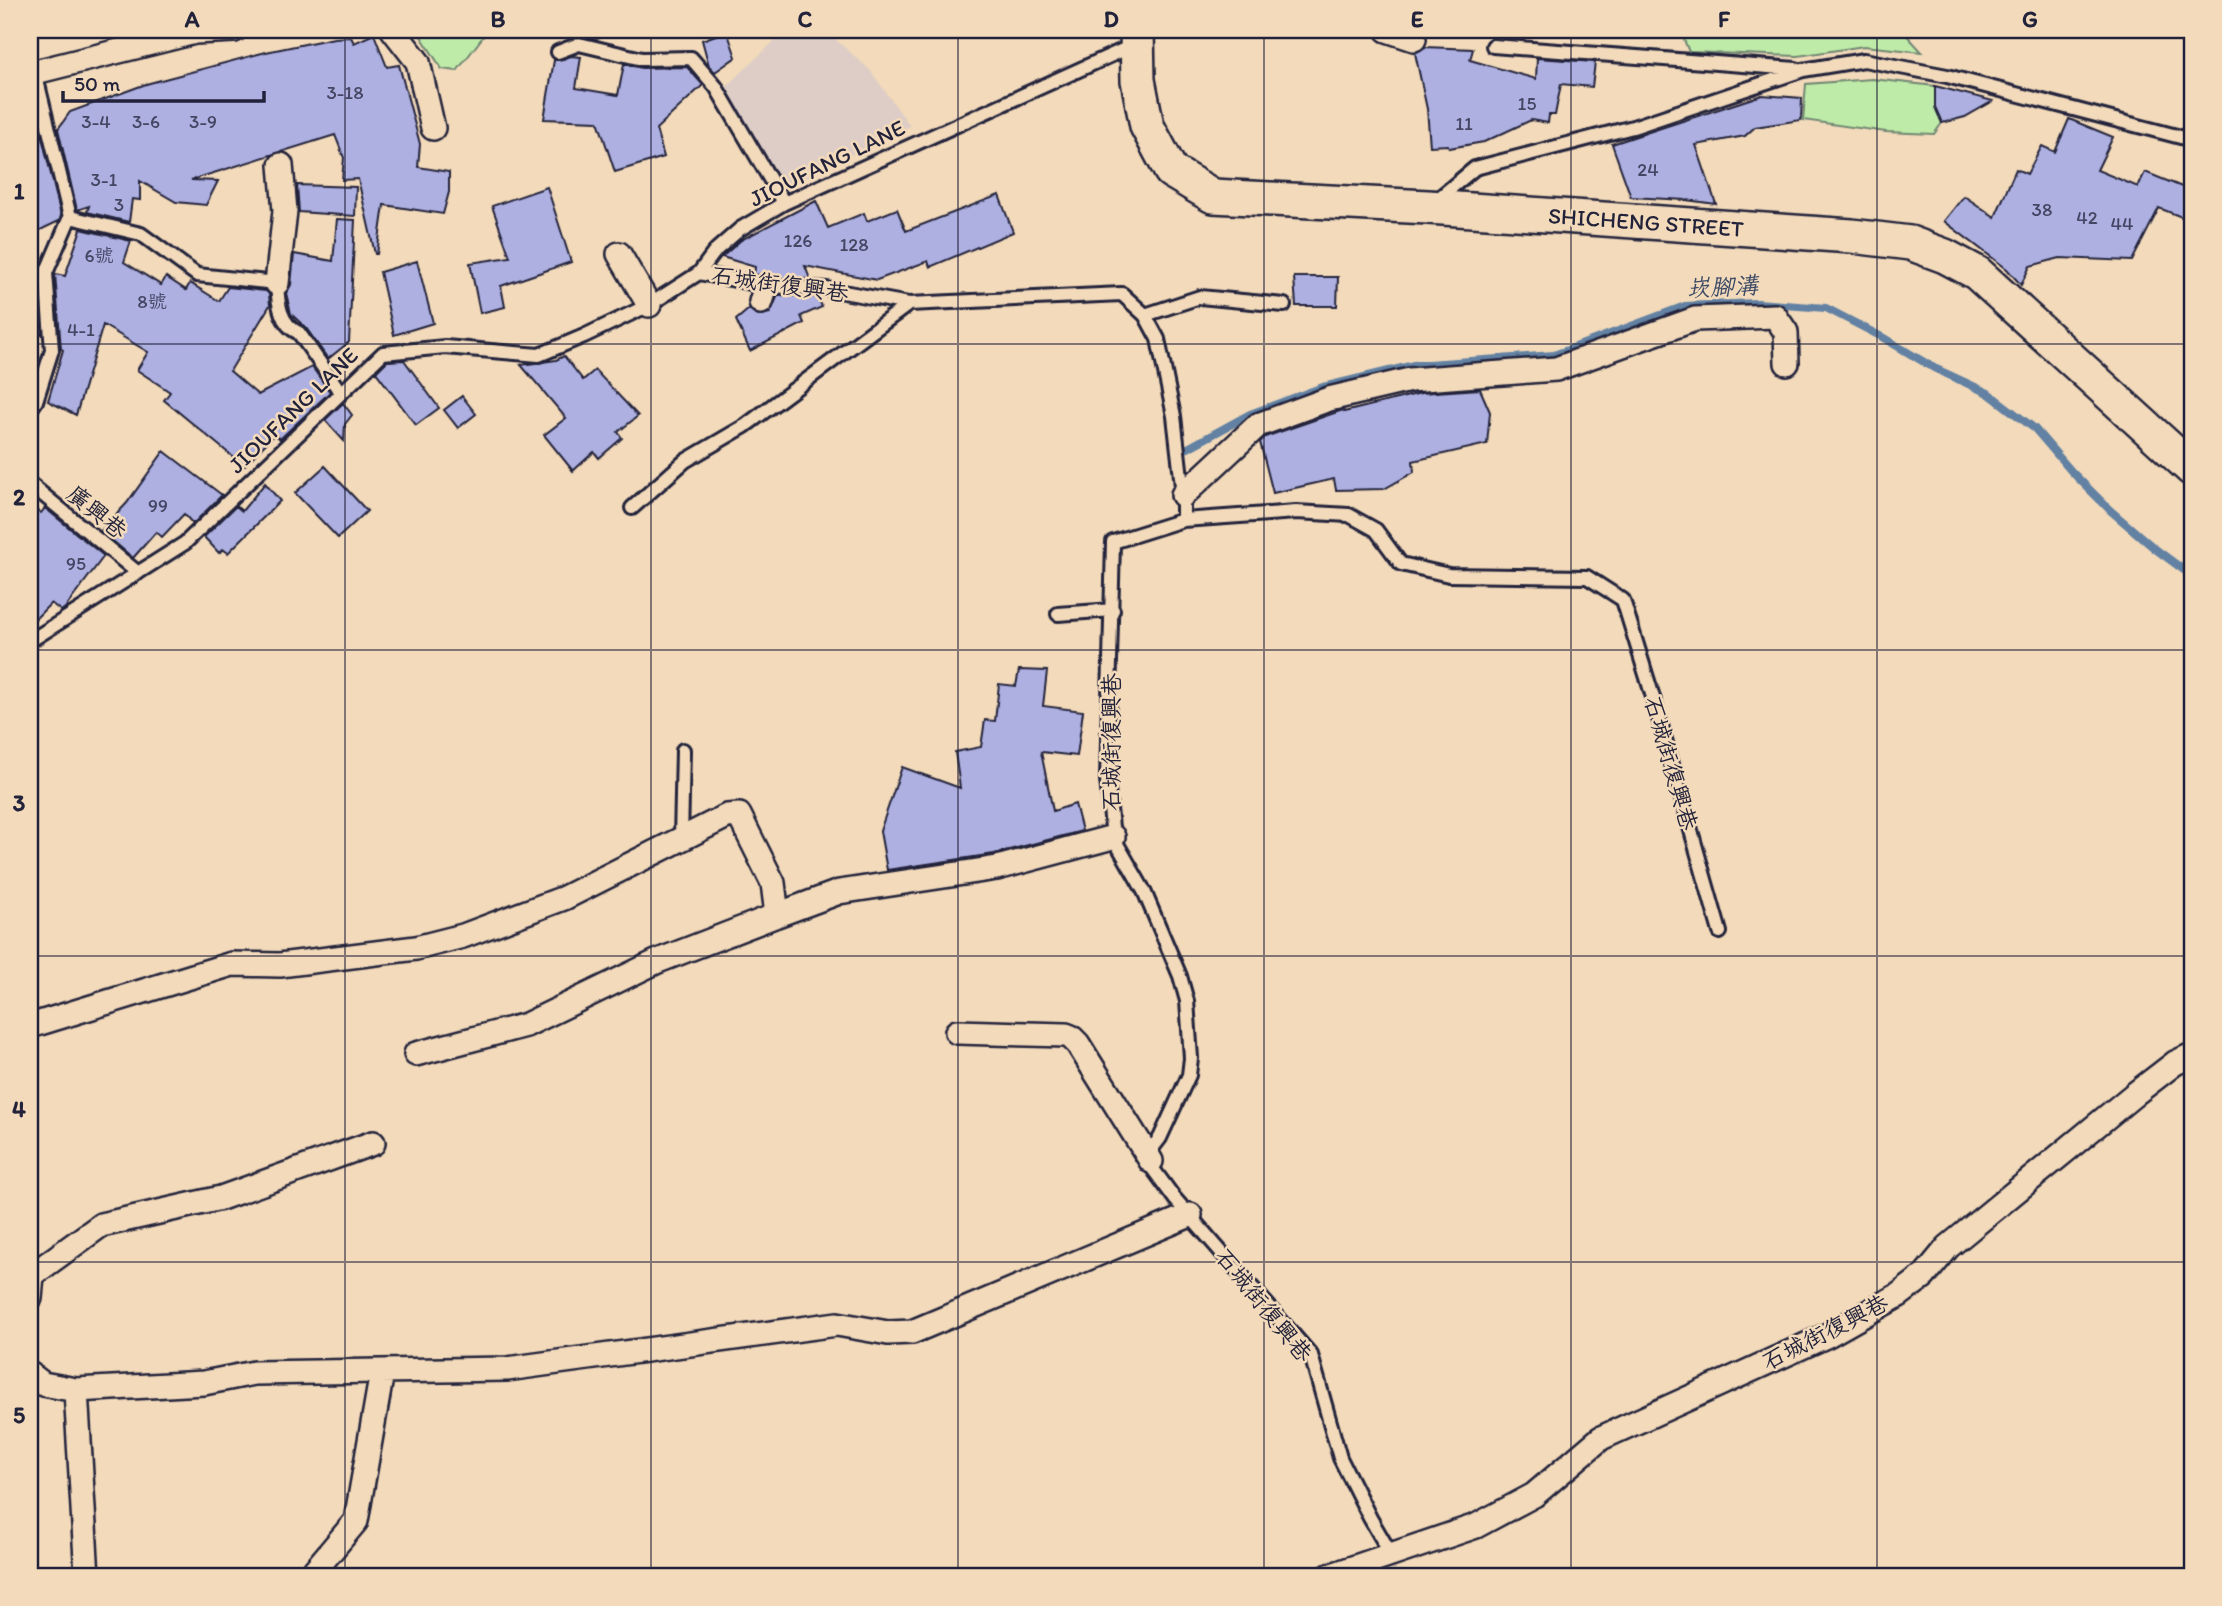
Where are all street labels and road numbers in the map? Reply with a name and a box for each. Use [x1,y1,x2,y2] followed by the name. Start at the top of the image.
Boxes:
[745,113,910,213] street label: JIOUFANG LANE
[1547,201,1745,243] street label: SHICHENG STREET
[710,261,851,308] street label: 石城街復興巷
[222,341,364,479] street label: JIOUFANG LANE
[61,479,133,545] street label: 廣興巷
[1097,672,1125,811] street label: 石城街復興巷
[1639,693,1704,834] street label: 石城街復興巷
[1210,1243,1319,1368] street label: 石城街復興巷
[1757,1288,1894,1376] street label: 石城街復興巷

